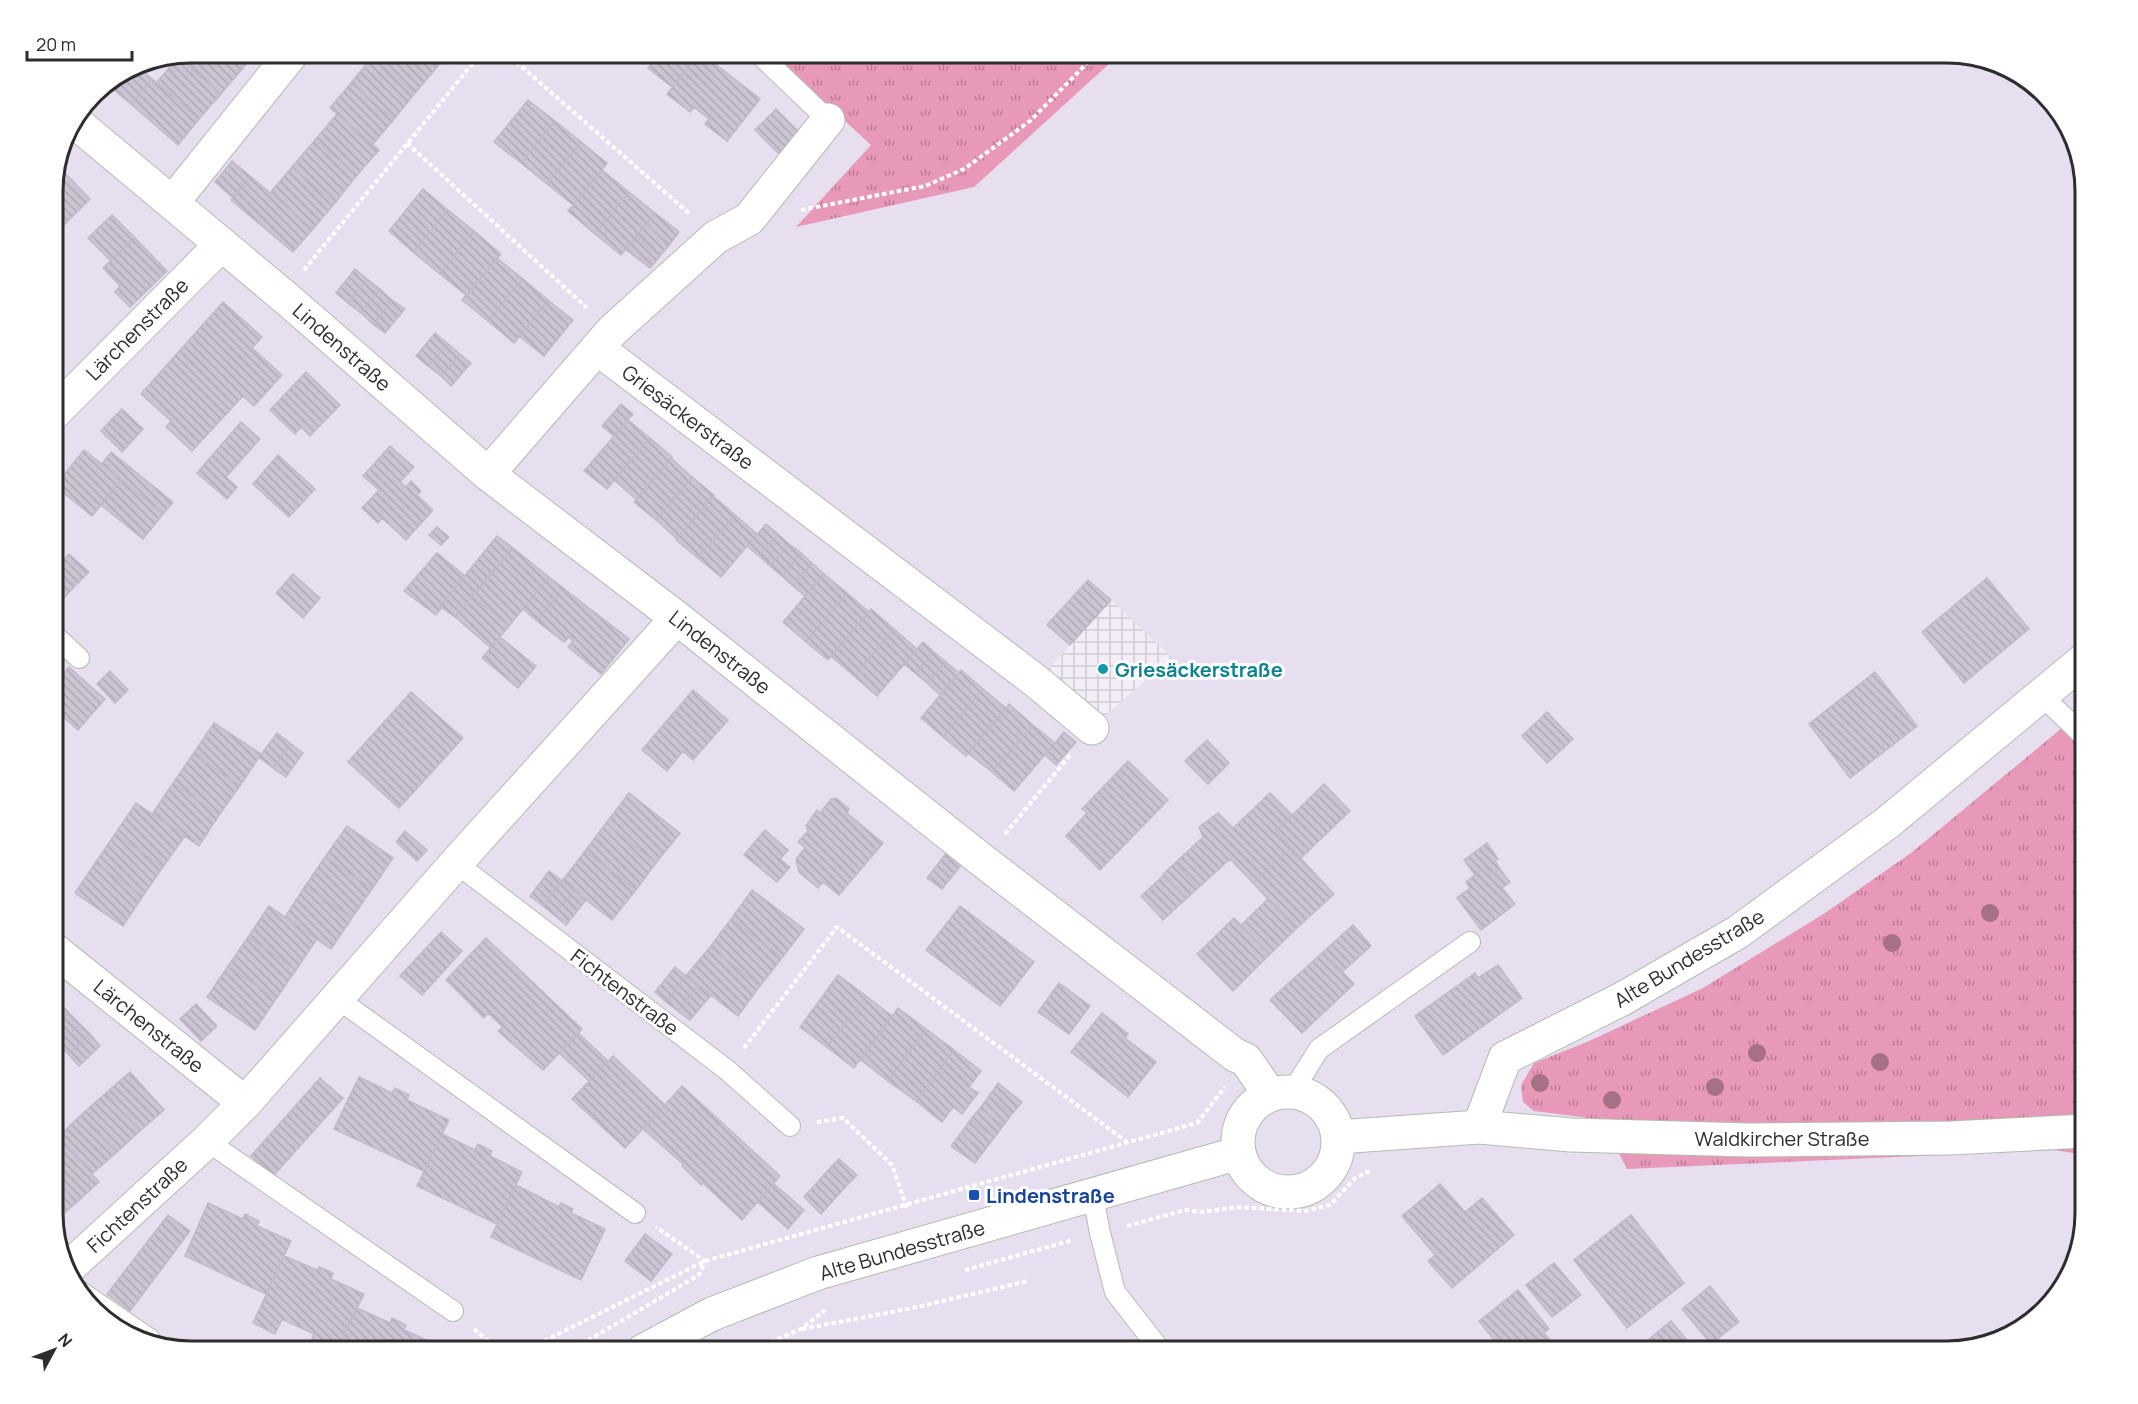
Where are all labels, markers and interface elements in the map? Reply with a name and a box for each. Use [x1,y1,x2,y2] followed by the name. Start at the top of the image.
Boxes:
[27,24,132,62] scale bar
[36,32,76,56] text: 20 m
[80,272,194,386] street label: Lärchenstraße
[287,297,397,397] street label: Lindenstraße
[617,358,759,476] street label: Griesäckerstraße
[664,604,776,700] street label: Lindenstraße
[1115,656,1283,683] place label: Griesäckerstraße
[1096,662,1110,676] marker: Griesäckerstraße
[1609,902,1769,1014] street label: Alte Bundesstraße
[565,943,685,1041] street label: Fichtenstraße
[88,973,210,1079] street label: Lärchenstraße
[1695,1125,1869,1152] street label: Waldkircher Straße
[81,1151,193,1259] street label: Fichtenstraße
[986,1182,1115,1209] place label: Lindenstraße
[967,1188,981,1202] marker: Lindenstraße
[816,1213,988,1287] street label: Alte Bundesstraße
[24,1320,84,1380] north arrow
[53,1329,77,1352] text: N

